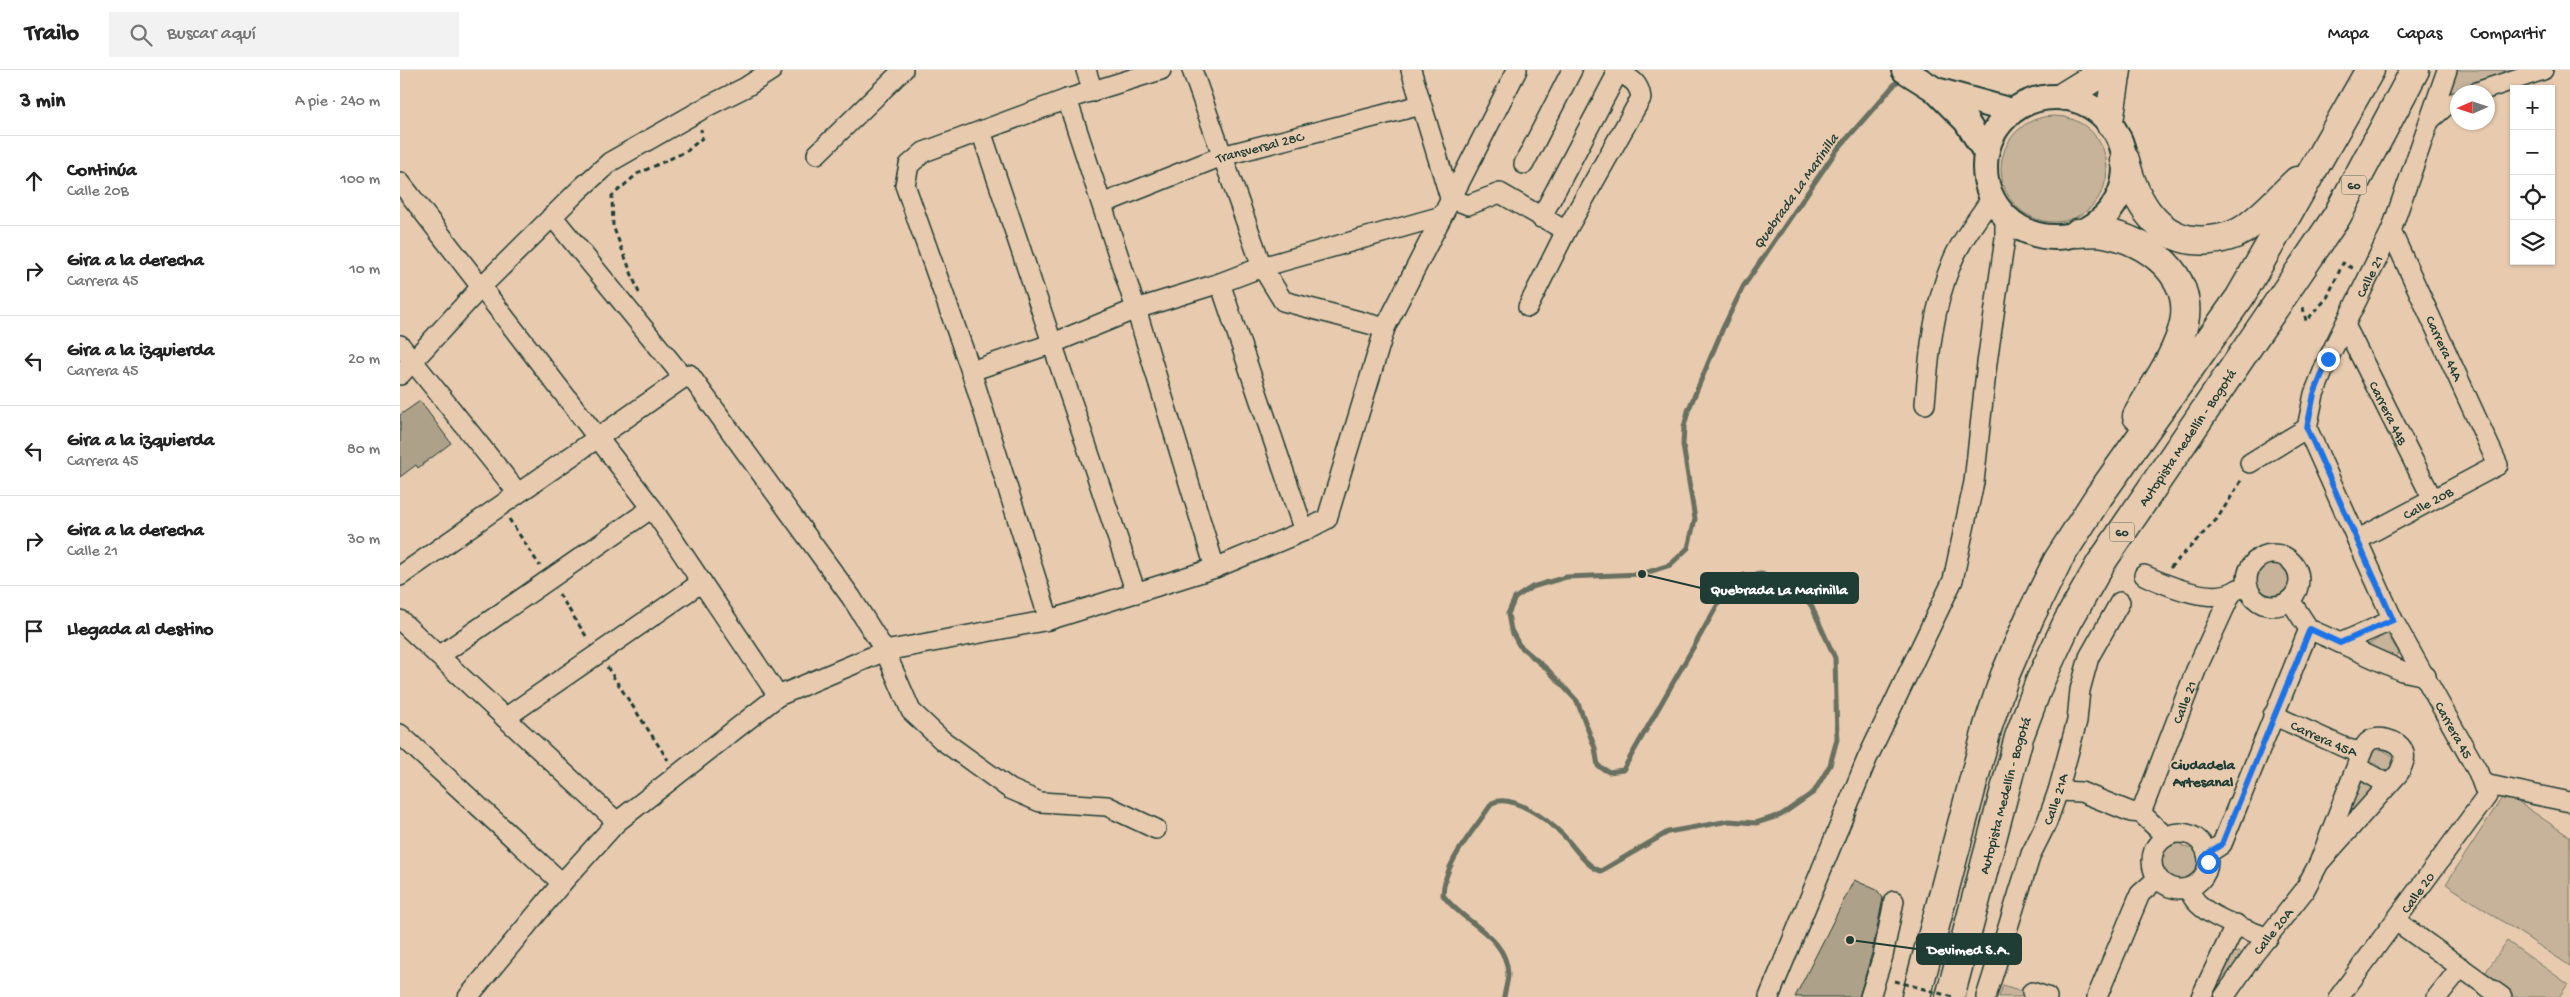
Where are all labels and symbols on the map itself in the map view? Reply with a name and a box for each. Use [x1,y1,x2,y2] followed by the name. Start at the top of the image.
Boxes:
[2450,85,2495,130] north arrow
[1213,129,1307,169] street label: Transversal 28C
[1750,129,1844,253] water label: Quebrada La Marinilla
[2342,176,2366,194] road number: 60
[2354,253,2389,301] street label: Calle 21
[2420,314,2466,385] street label: Carrera 44A
[2317,348,2340,371] route end
[2136,366,2242,510] street label: Autopista Medellín - Bogotá
[2364,379,2410,449] street label: Carrera 44B
[2401,484,2457,525] street label: Calle 20B
[2110,522,2134,542] road number: 60
[1701,573,1858,603] callout: Quebrada La Marinilla
[1710,582,1848,600] text: Quebrada La Marinilla
[2170,679,2202,727] street label: Calle 21
[2429,699,2475,762] street label: Carrera 45
[1977,714,2037,876] street label: Autopista Medellín - Bogotá
[2287,718,2359,762] street label: Carrera 45A
[2170,757,2236,792] district label: Ciudadela Artesanal
[2041,771,2073,828] street label: Calle 21A
[2197,851,2220,874] route start
[2398,869,2440,917] street label: Calle 20
[2251,905,2299,959] street label: Calle 20A
[1917,934,2021,964] callout: Devimed S.A.
[1925,942,2011,960] text: Devimed S.A.

